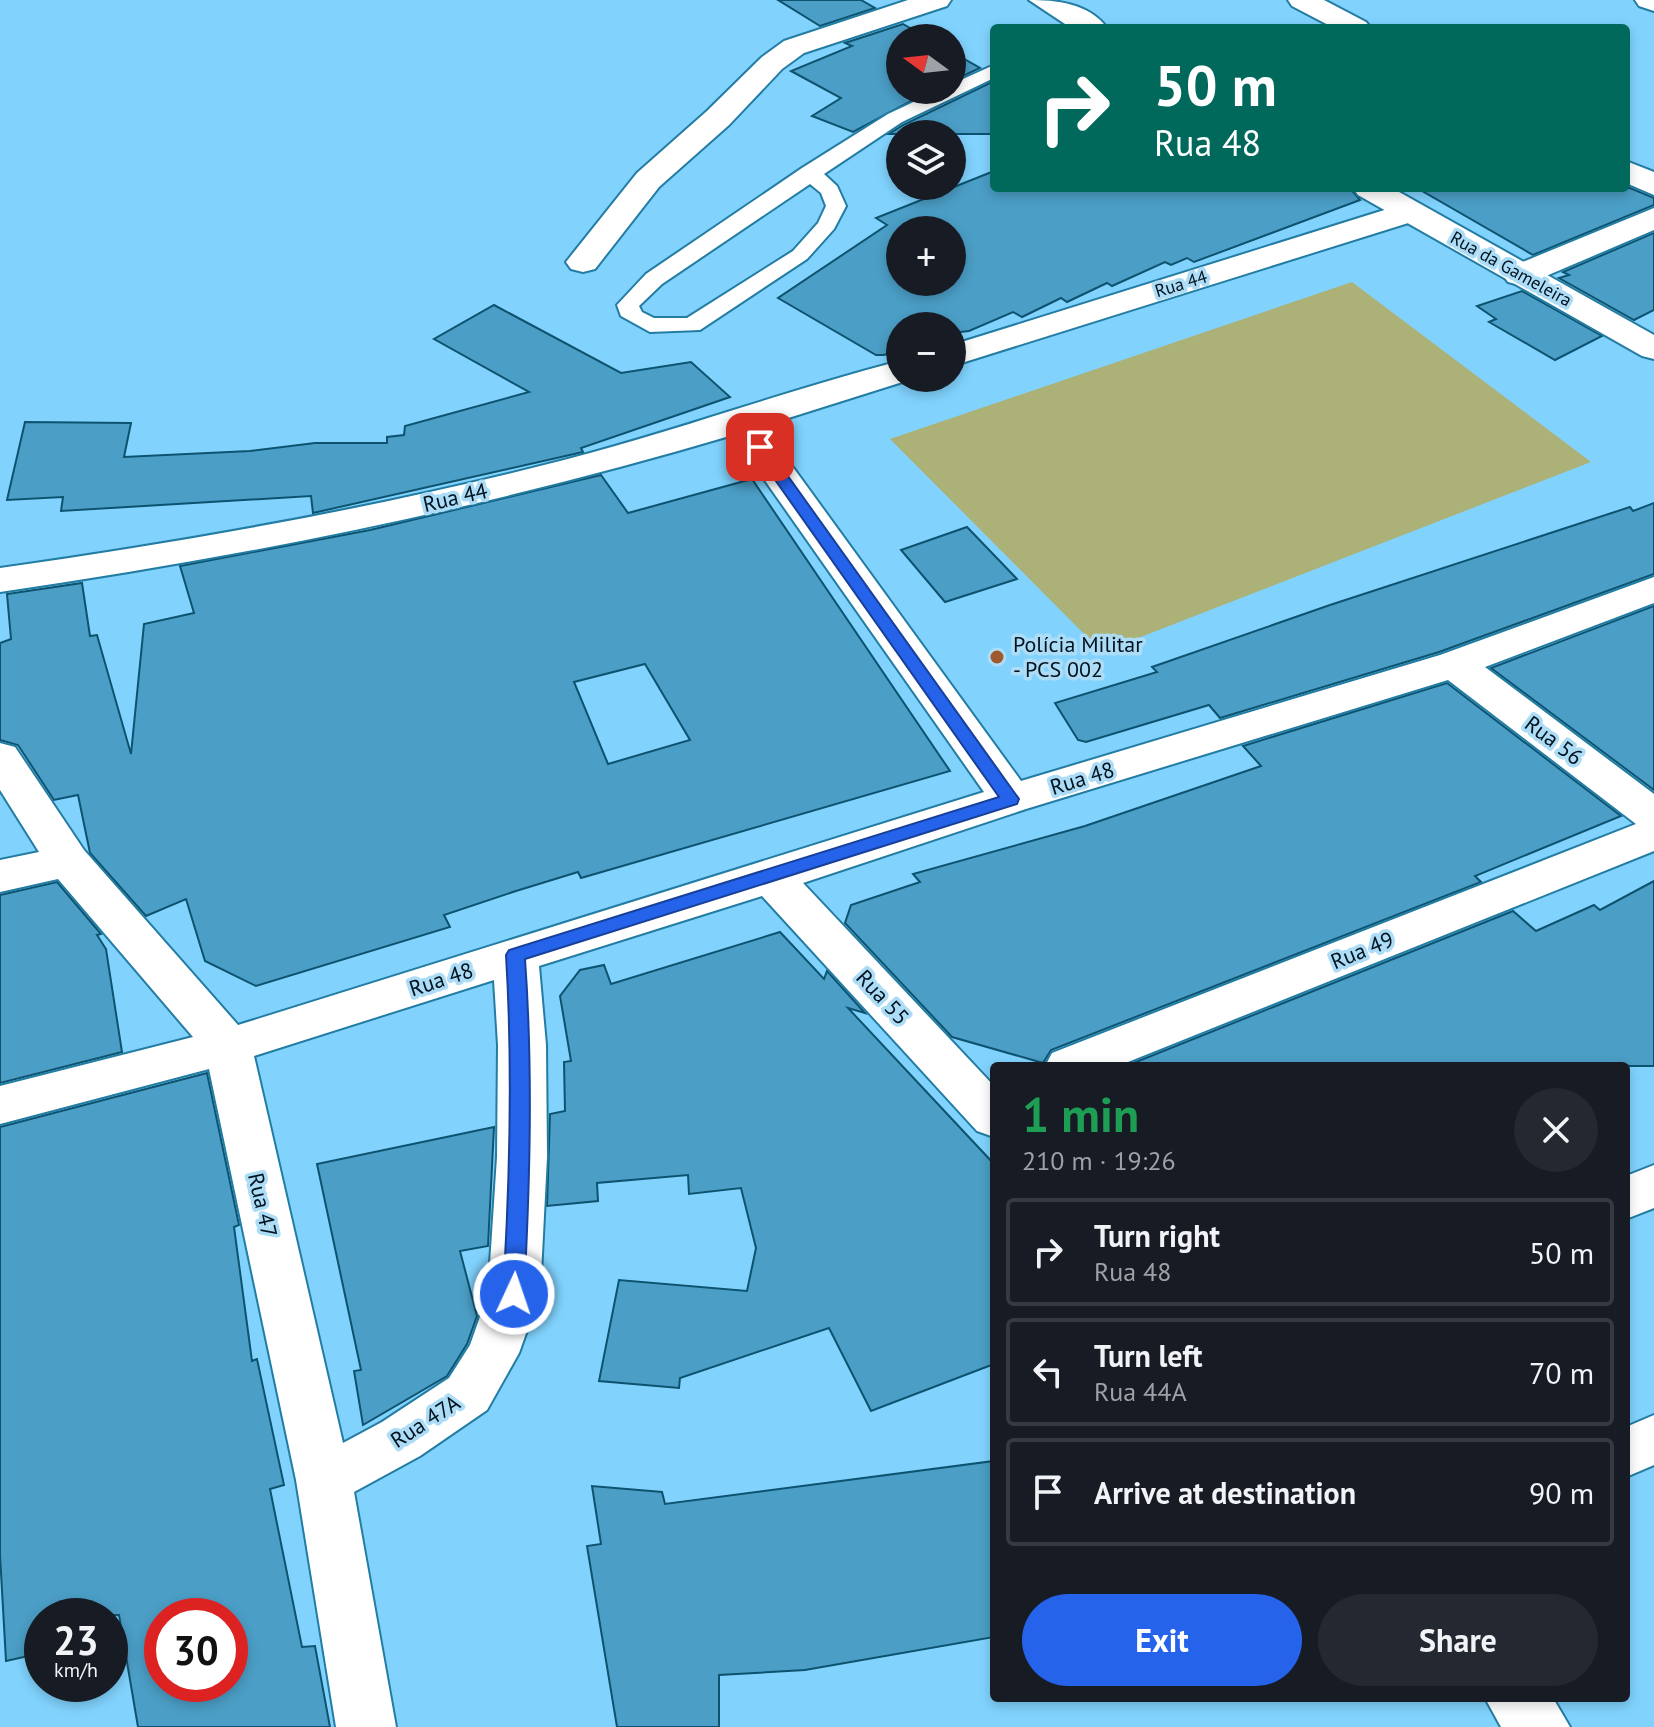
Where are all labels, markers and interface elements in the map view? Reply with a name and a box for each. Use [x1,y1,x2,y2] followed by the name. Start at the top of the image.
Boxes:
[886,24,966,104] north arrow
[886,24,966,392] map controls
[1154,49,1277,121] text: 50 m
[1022,56,1126,160] icon: right
[1154,119,1261,166] text: Rua 48
[886,120,966,200] button: layers
[886,216,966,296] button: +
[1446,226,1576,311] street label: Rua da Gameleira
[1152,265,1210,302] street label: Rua 44
[886,312,966,392] button: −
[726,413,794,481] pin
[738,425,782,469] icon: arrive
[420,476,490,518] street label: Rua 44
[1013,630,1143,683] place label: Polícia Militar - PCS 002
[988,648,1006,666] marker: Polícia Militar - PCS 002
[1519,709,1589,771] street label: Rua 56
[1047,755,1117,801] street label: Rua 48
[1326,925,1398,975] street label: Rua 49
[406,956,476,1002] street label: Rua 48
[850,964,916,1030] street label: Rua 55
[1022,1083,1139,1145] text: 1 min
[1514,1088,1598,1172] button: close
[1022,1144,1176,1177] text: 210 m · 19:26
[242,1170,284,1240] street label: Rua 47
[1094,1216,1220,1255] text: Turn right
[1026,1230,1070,1274] icon: right
[1529,1233,1594,1272] text: 50 m
[472,1252,556,1336] position arrow
[1094,1255,1171,1288] text: Rua 48
[1094,1336,1202,1375] text: Turn left
[1026,1350,1070,1394] icon: left
[1529,1353,1594,1392] text: 70 m
[1094,1375,1187,1408] text: Rua 44A
[385,1388,465,1454] street label: Rua 47A
[1026,1470,1070,1514] icon: arrive
[1094,1473,1356,1512] text: Arrive at destination
[1529,1473,1594,1512] text: 90 m
[1022,1594,1302,1686] button: Exit
[1318,1594,1598,1686] button: Share
[144,1598,248,1702] speed limit sign: 30
[53,1614,99,1666] text: 23
[54,1657,98,1683] text: km/h

